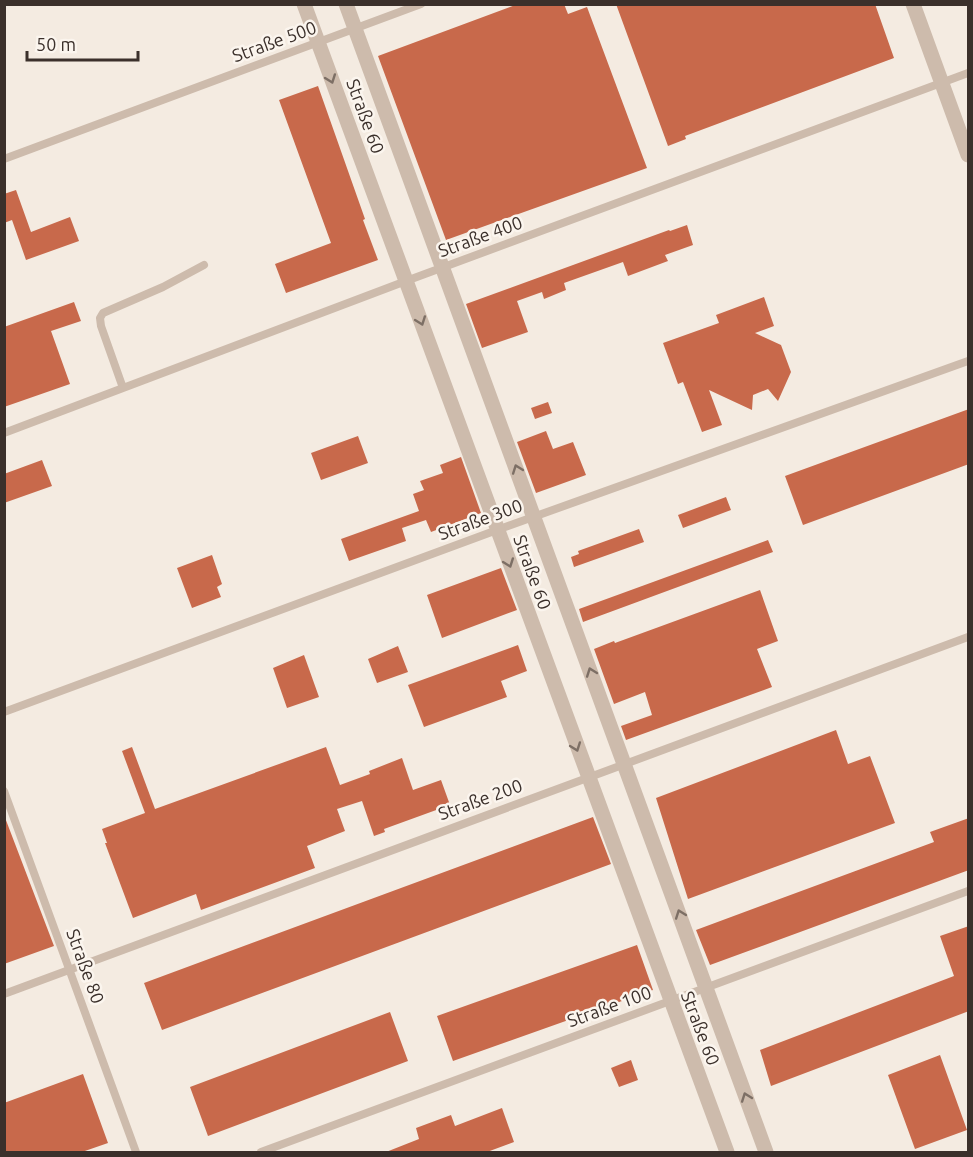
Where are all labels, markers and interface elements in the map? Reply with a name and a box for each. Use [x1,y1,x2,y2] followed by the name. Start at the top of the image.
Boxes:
[229,17,319,65] street label: Straße 500
[27,24,138,62] scale bar
[36,34,76,54] text: 50 m
[324,73,337,84] one-way arrow
[343,76,389,156] street label: Straße 60
[435,212,525,260] street label: Straße 400
[413,315,426,326] one-way arrow
[511,464,524,475] one-way arrow
[435,495,525,543] street label: Straße 300
[510,532,556,612] street label: Straße 60
[502,558,515,568] one-way arrow
[586,667,598,678] one-way arrow
[569,741,582,752] one-way arrow
[435,775,525,823] street label: Straße 200
[674,909,687,920] one-way arrow
[63,926,109,1006] street label: Straße 80
[564,982,654,1030] street label: Straße 100
[678,988,724,1068] street label: Straße 60
[741,1093,754,1103] one-way arrow

